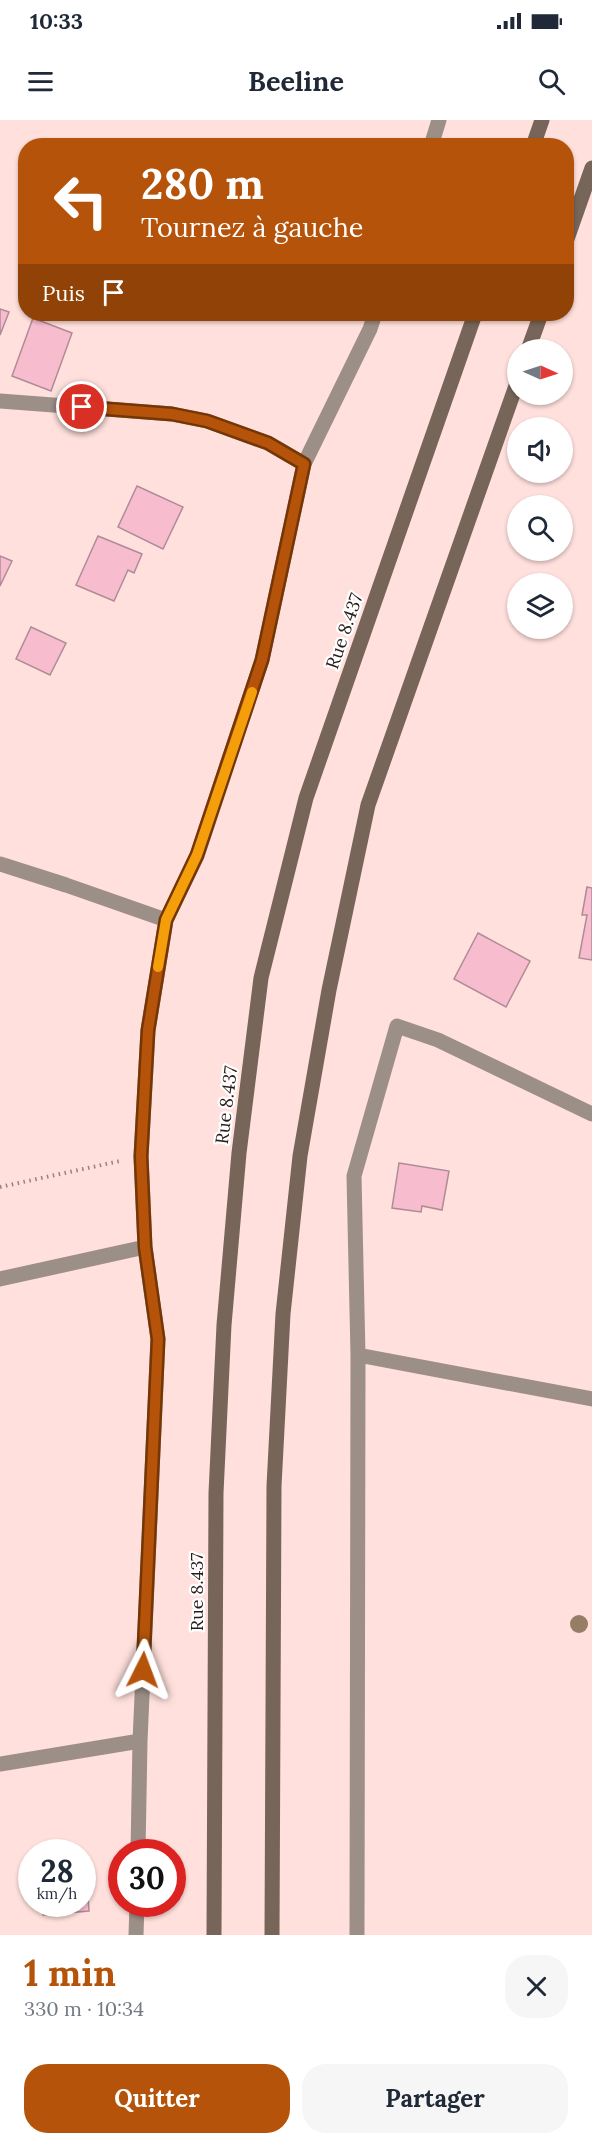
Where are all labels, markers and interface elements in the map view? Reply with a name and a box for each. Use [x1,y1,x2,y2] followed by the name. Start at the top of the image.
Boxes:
[30,7,83,35] text: 10:33
[248,64,344,98] text: Beeline
[24,65,57,98] icon: menu
[535,65,568,98] icon: search
[141,157,264,211] text: 280 m
[42,162,120,240] icon: left
[141,210,364,244] text: Tournez à gauche
[97,276,130,309] icon: arrive
[42,279,85,307] text: Puis
[507,339,573,405] north arrow
[507,339,573,639] map controls
[56,381,107,432] pin
[65,390,98,423] icon: arrive
[507,417,573,483] button: sound
[507,495,573,561] button: search
[507,573,573,639] button: layers
[320,590,368,672] street label: Rue 8.437
[210,1065,242,1145] street label: Rue 8.437
[185,1553,208,1631] street label: Rue 8.437
[111,1638,175,1702] position arrow
[108,1839,186,1917] speed limit sign: 30
[40,1852,74,1890] text: 28
[37,1884,77,1903] text: km/h
[24,1950,116,1996] text: 1 min
[505,1955,568,2018] button: close
[24,1996,144,2021] text: 330 m · 10:34
[24,2064,290,2133] button: Quitter
[302,2064,568,2133] button: Partager

